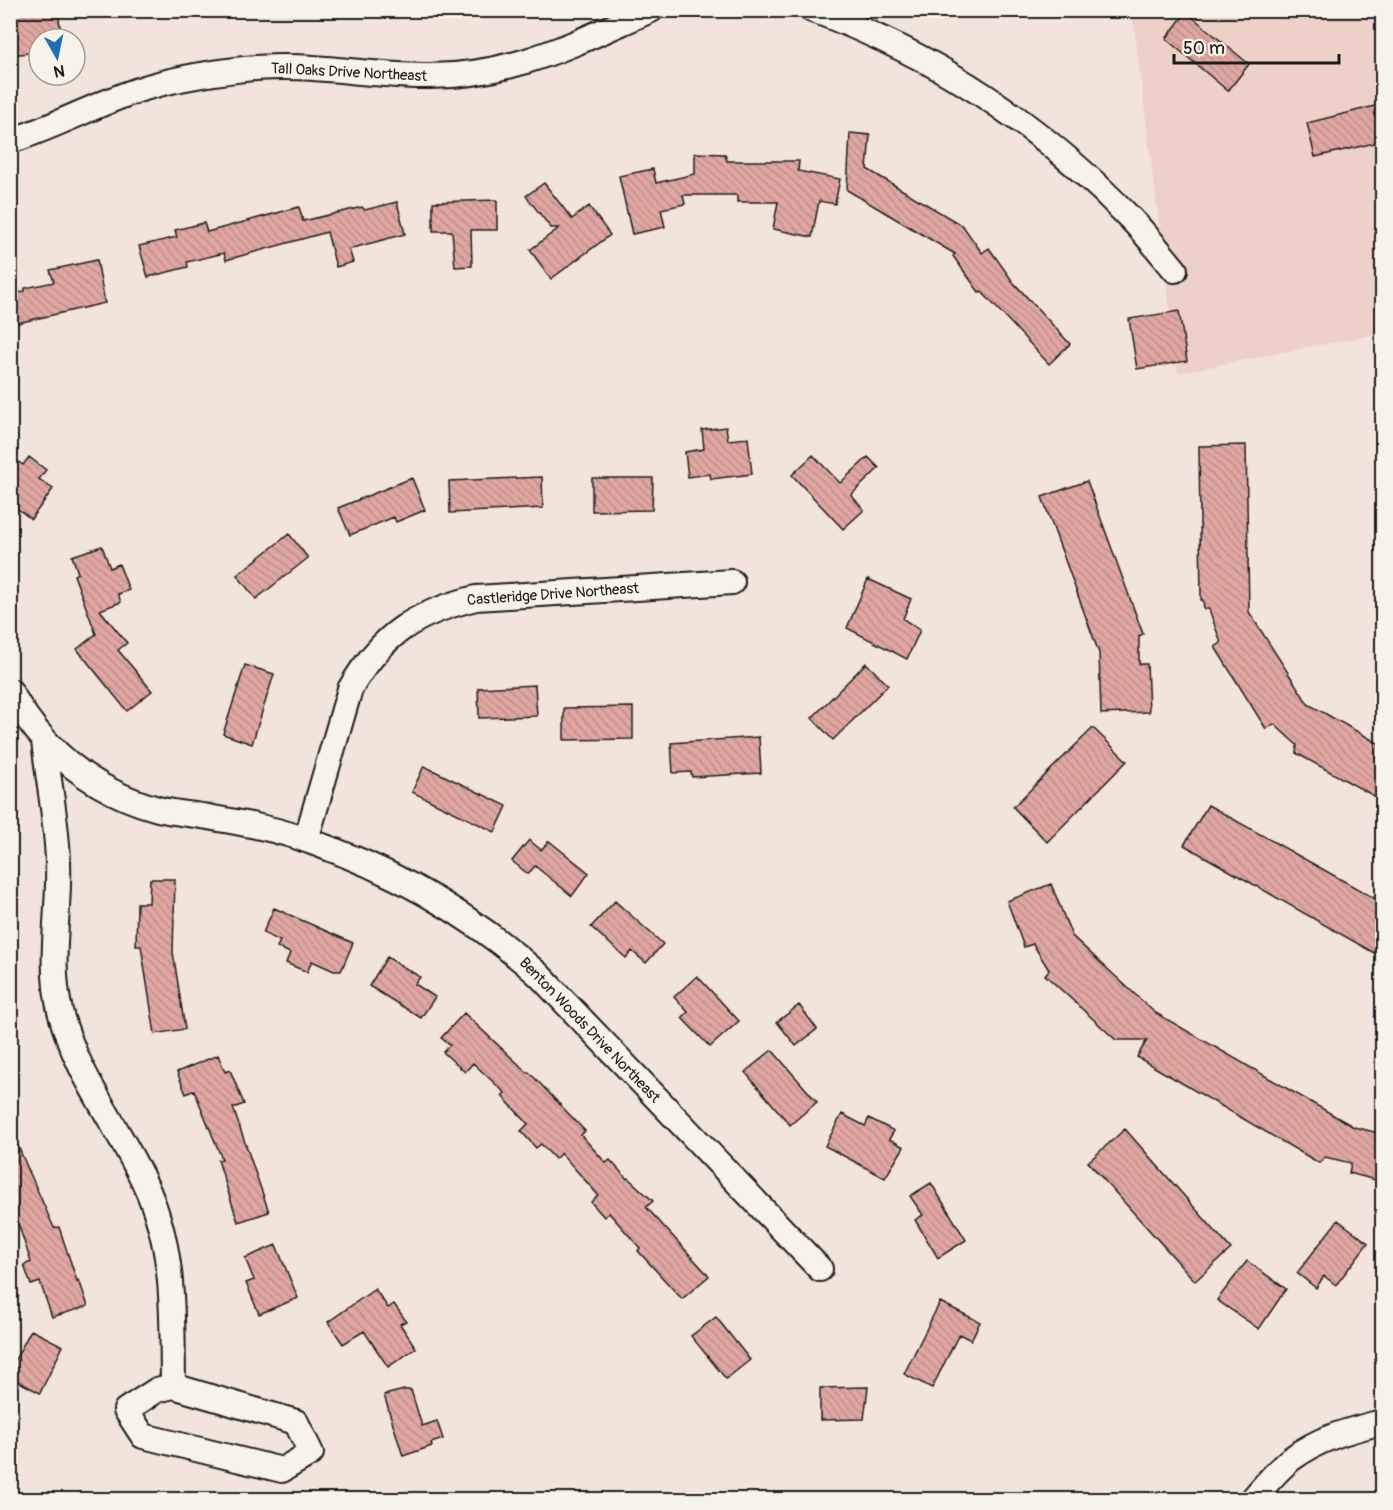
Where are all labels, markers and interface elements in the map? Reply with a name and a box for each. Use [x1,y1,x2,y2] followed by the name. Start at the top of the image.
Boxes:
[27,27,87,87] north arrow
[1174,27,1339,65] scale bar
[1183,37,1225,60] text: 50 m
[270,59,429,86] street label: Tall Oaks Drive Northeast
[52,60,66,82] text: N
[466,579,641,610] street label: Castleridge Drive Northeast
[515,954,665,1108] street label: Benton Woods Drive Northeast

